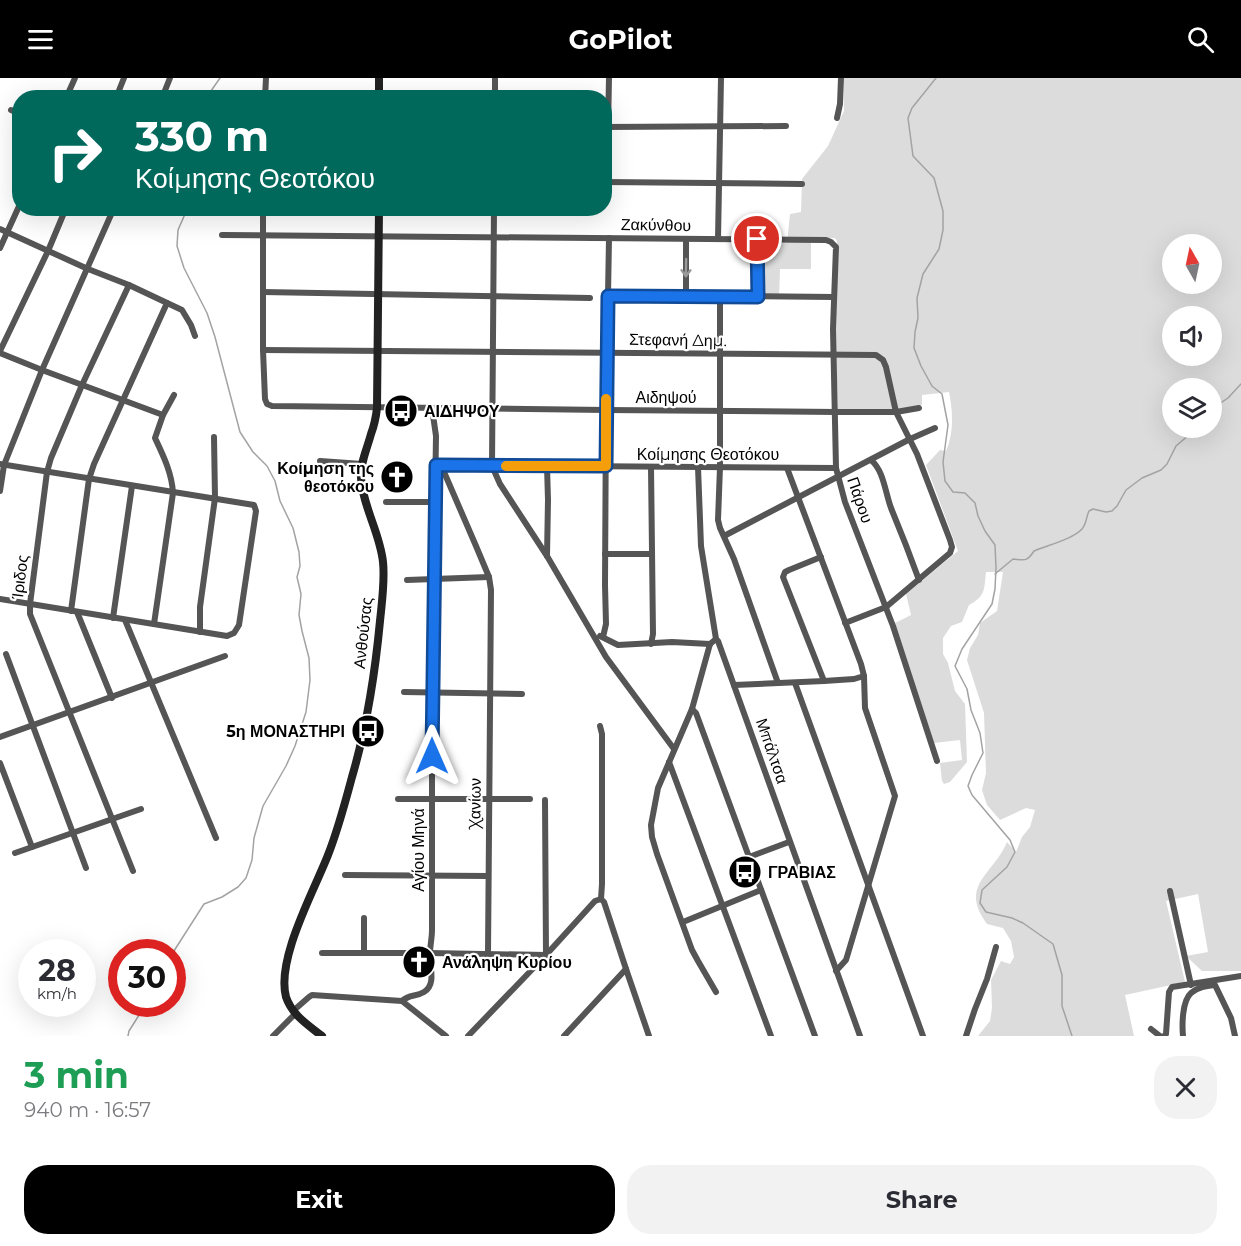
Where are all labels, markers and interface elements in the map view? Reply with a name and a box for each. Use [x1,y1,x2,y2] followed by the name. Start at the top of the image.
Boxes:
[24,23,57,56] icon: menu
[569,23,672,56] text: GoPilot
[1184,23,1217,56] icon: search
[135,110,269,162] text: 330 m
[36,114,114,192] icon: right
[135,162,375,195] text: Κοίμησης Θεοτόκου
[731,213,782,264] pin
[621,215,691,235] street label: Ζακύνθου
[740,222,773,255] icon: arrive
[1162,234,1222,294] north arrow
[1162,234,1222,438] map controls
[680,257,692,277] one-way arrow
[1162,306,1222,366] button: sound
[629,330,727,350] street label: Στεφανή Δημ.
[1162,378,1222,438] button: layers
[635,388,697,407] street label: Αιδηψού
[383,393,419,429] bus stop icon: ΑΙΔΗΨΟΥ
[424,402,500,421] place label: ΑΙΔΗΨΟΥ
[637,445,779,464] street label: Κοίμησης Θεοτόκου
[277,459,374,496] place label: Κοίμηση της θεοτόκου
[379,459,415,495] church icon: Κοίμηση της θεοτόκου
[843,474,877,526] street label: Πάρου
[8,554,32,601] street label: Ίριδος
[350,596,376,670] street label: Ανθούσας
[350,713,386,749] bus stop icon: 5η ΜΟΝΑΣΤΗΡΙ
[752,716,792,786] street label: Μπάλτσα
[226,722,345,741] place label: 5η ΜΟΝΑΣΤΗΡΙ
[400,724,464,788] position arrow
[465,778,485,830] street label: Χανίων
[409,808,428,892] street label: Αγίου Μηνά
[727,854,763,890] bus stop icon: ΓΡΑΒΙΑΣ
[768,863,836,882] place label: ΓΡΑΒΙΑΣ
[108,939,186,1017] speed limit sign: 30
[401,944,437,980] church icon: Ανάληψη Κυρίου
[38,952,76,989] text: 28
[442,953,572,972] place label: Ανάληψη Κυρίου
[37,984,77,1003] text: km/h
[24,1053,129,1097] text: 3 min
[1154,1056,1217,1119] button: close
[24,1098,151,1122] text: 940 m · 16:57
[24,1165,615,1234] button: Exit
[627,1165,1217,1234] button: Share

